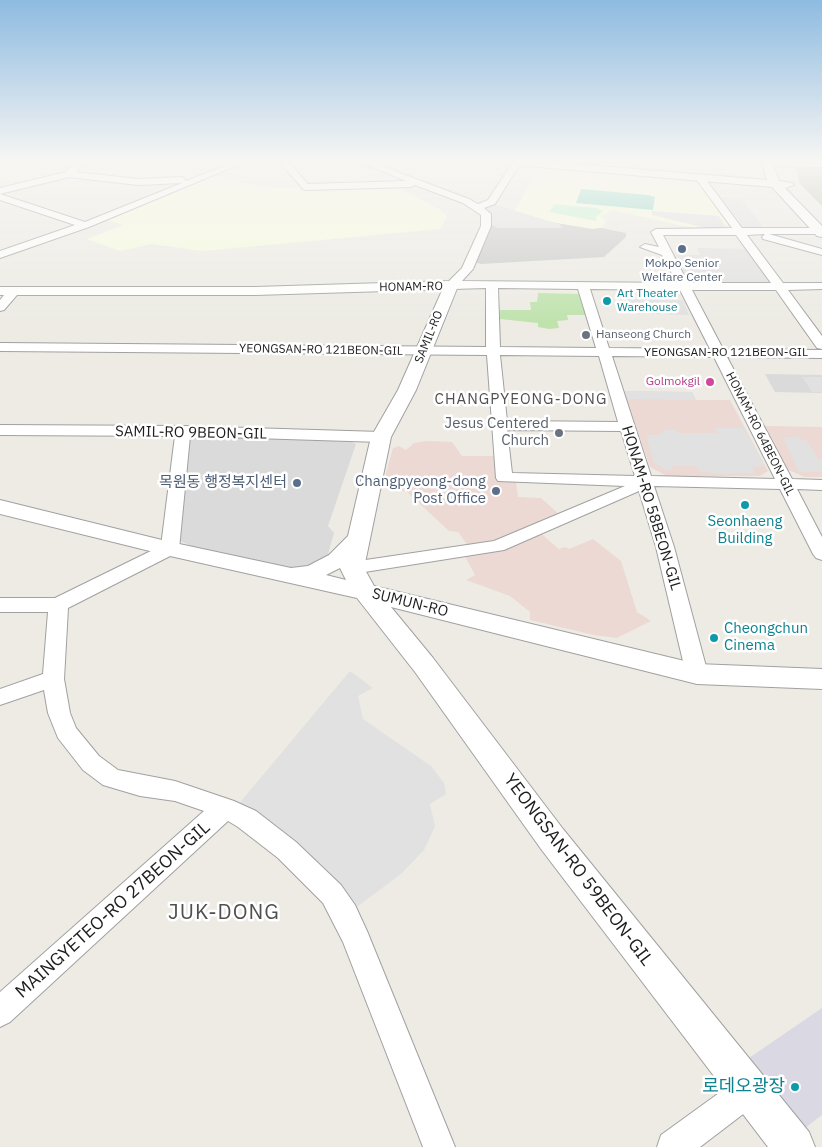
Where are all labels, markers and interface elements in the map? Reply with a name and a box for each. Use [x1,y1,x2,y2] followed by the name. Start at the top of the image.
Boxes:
[676,243,688,255] marker: Mokpo Senior Welfare Center
[642,257,722,285] place label: Mokpo Senior Welfare Center
[379,279,443,295] street label: HONAM-RO
[617,287,678,315] place label: Art Theater Warehouse
[601,295,613,307] marker: Art Theater Warehouse
[412,309,446,365] street label: SAMIL-RO
[596,328,691,342] place label: Hanseong Church
[580,329,592,341] marker: Hanseong Church
[239,341,403,359] street label: YEONGSAN-RO 121BEON-GIL
[644,346,808,360] street label: YEONGSAN-RO 121BEON-GIL
[723,370,797,498] street label: HONAM-RO 64BEON-GIL
[646,375,700,389] place label: Golmokgil
[704,376,716,388] marker: Golmokgil
[433,391,609,409] district label: CHANGPYEONG-DONG
[445,415,549,450] place label: Jesus Centered Church
[115,423,267,443] street label: SAMIL-RO 9BEON-GIL
[617,424,685,592] street label: HONAM-RO 58BEON-GIL
[553,427,565,439] marker: Jesus Centered Church
[355,473,486,508] place label: Changpyeong-dong Post Office
[159,474,287,492] place label: 목원동 행정복지센터
[291,477,303,489] marker: 목원동 행정복지센터
[490,485,502,497] marker: Changpyeong-dong Post Office
[739,499,751,511] marker: Seonhaeng Building
[707,513,783,548] place label: Seonhaeng Building
[370,585,450,621] street label: SUMUN-RO
[724,620,808,655] place label: Cheongchun Cinema
[708,632,720,644] marker: Cheongchun Cinema
[499,770,657,970] street label: YEONGSAN-RO 59BEON-GIL
[11,817,215,1003] street label: MAINGYETEO-RO 27BEON-GIL
[167,900,281,926] district label: JUK-DONG
[702,1076,785,1098] place label: 로데오광장
[789,1081,801,1093] marker: 로데오광장

